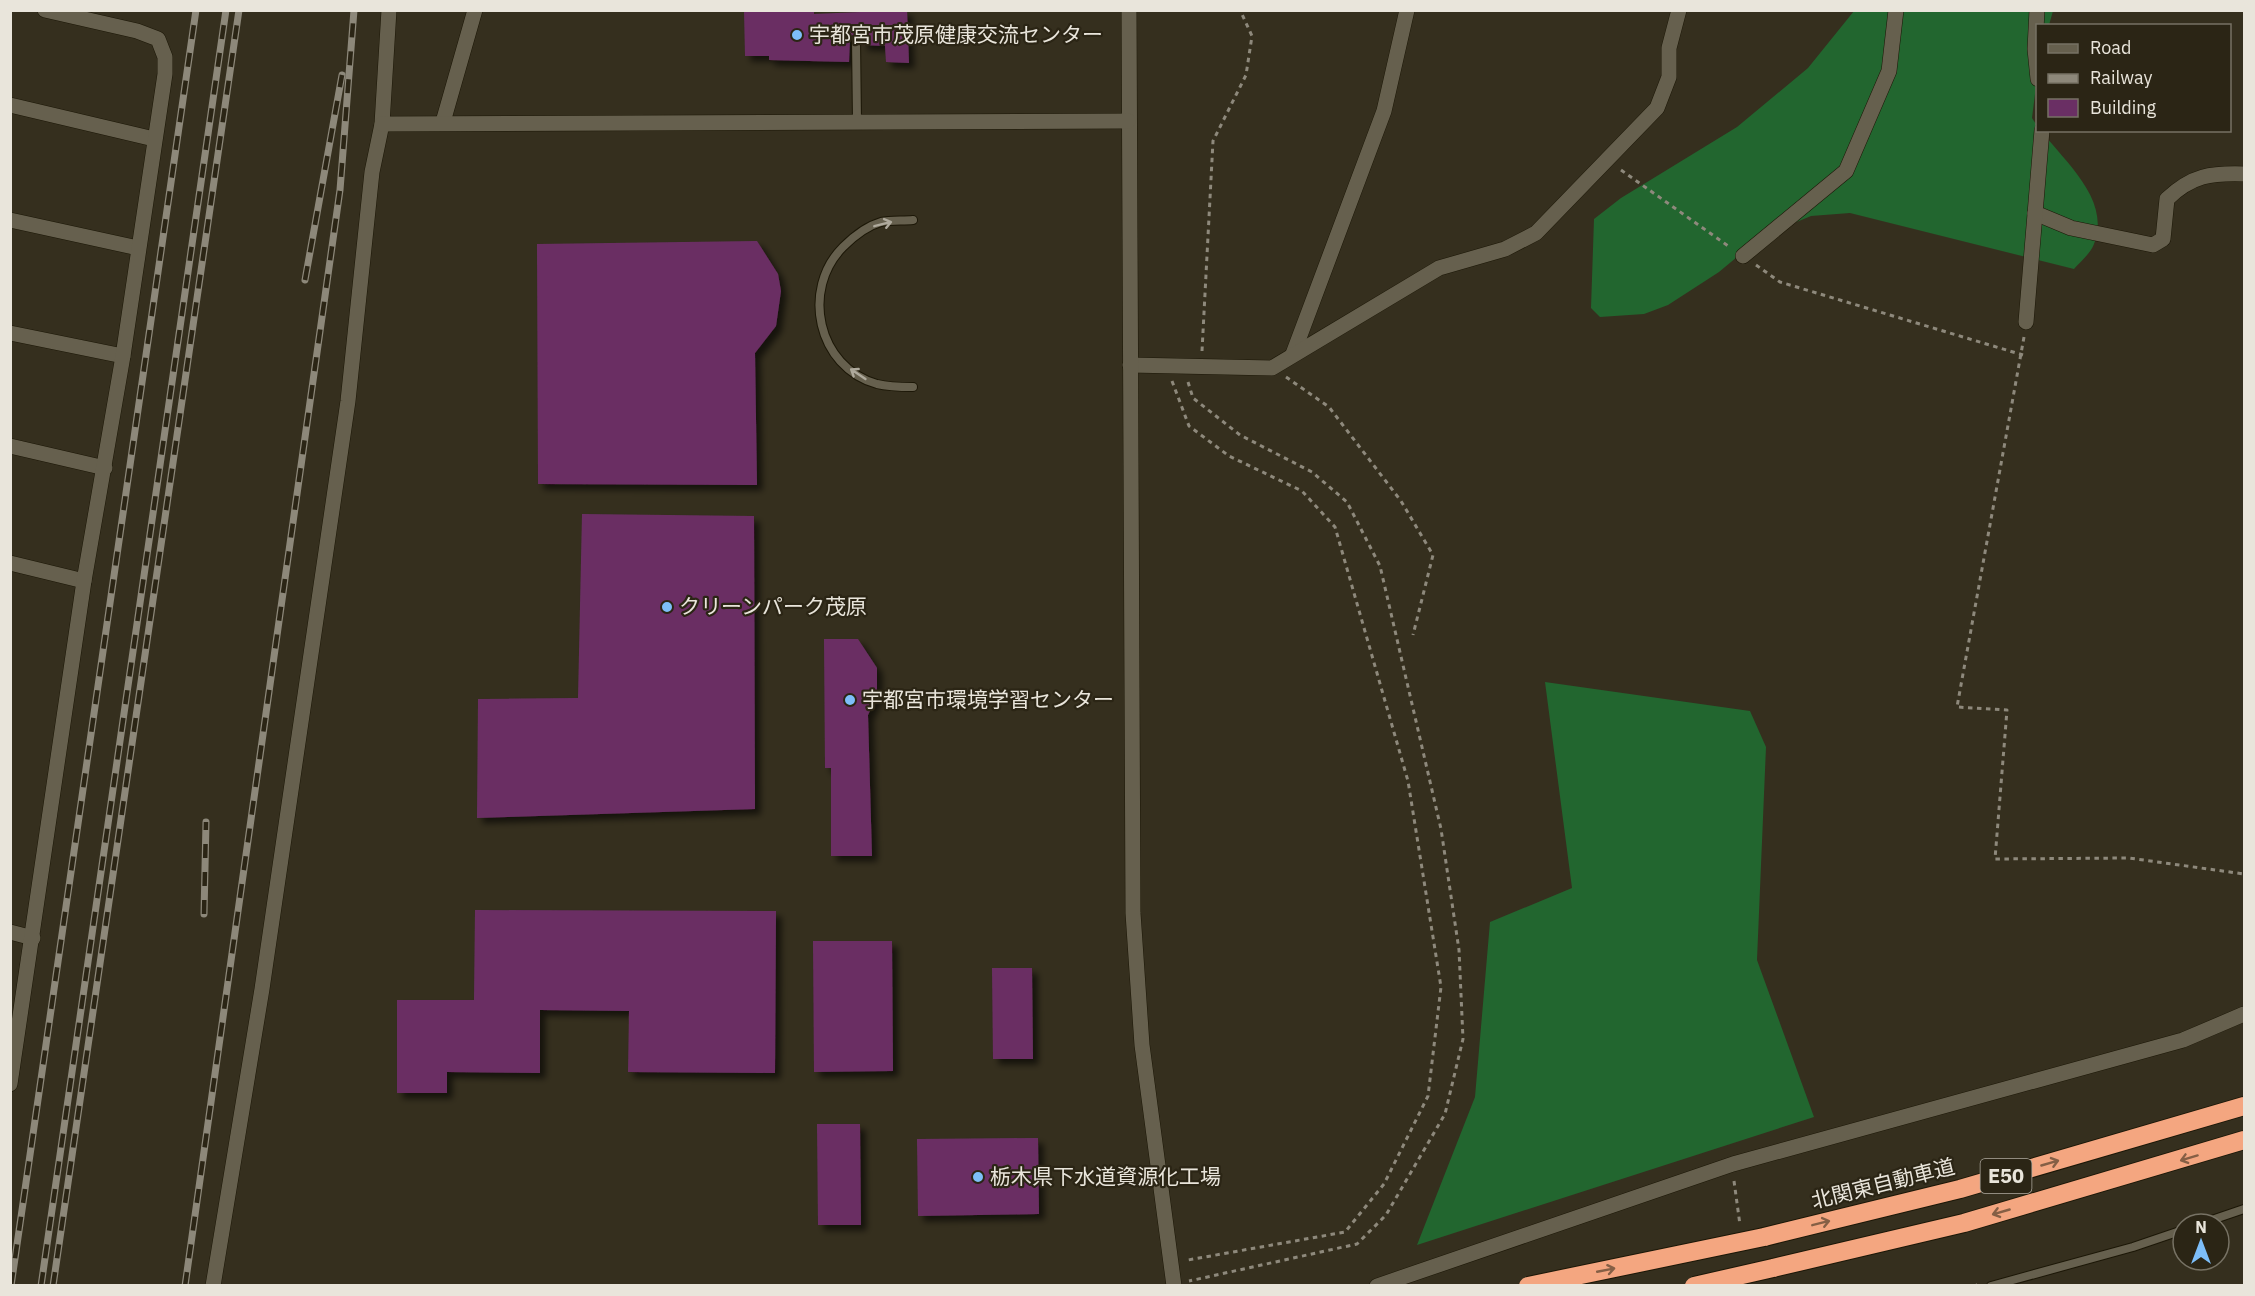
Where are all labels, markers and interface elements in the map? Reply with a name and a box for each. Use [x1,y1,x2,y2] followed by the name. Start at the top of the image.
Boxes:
[809,20,1103,48] place label: 宇都宮市茂原健康交流センター
[2036,24,2231,132] legend
[790,28,804,42] marker: 宇都宮市茂原健康交流センター
[2090,36,2131,59] text: Road
[2090,66,2152,89] text: Railway
[2090,96,2157,119] text: Building
[873,217,892,229] one-way arrow
[850,367,867,379] one-way arrow
[679,592,867,620] place label: クリーンパーク茂原
[660,600,674,614] marker: クリーンパーク茂原
[862,685,1114,713] place label: 宇都宮市環境学習センター
[843,693,857,707] marker: 宇都宮市環境学習センター
[1808,1152,1957,1214] street label: 北関東自動車道
[2180,1153,2199,1164] one-way arrow
[2040,1157,2059,1168] one-way arrow
[1980,1159,2032,1193] road number: E50
[990,1162,1221,1190] place label: 栃木県下水道資源化工場
[971,1170,985,1184] marker: 栃木県下水道資源化工場
[1992,1207,2011,1218] one-way arrow
[2171,1212,2231,1272] north arrow
[1811,1216,1830,1228] one-way arrow
[2195,1217,2207,1237] text: N
[1595,1264,1615,1275] one-way arrow

